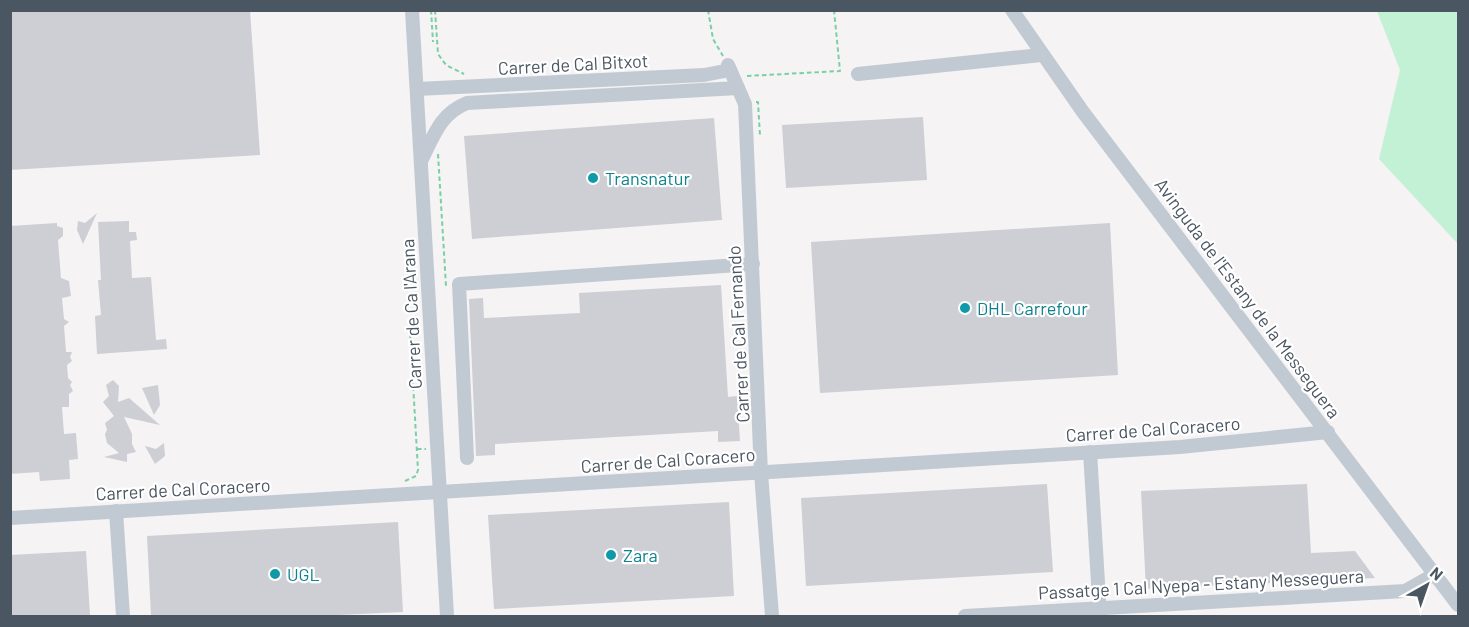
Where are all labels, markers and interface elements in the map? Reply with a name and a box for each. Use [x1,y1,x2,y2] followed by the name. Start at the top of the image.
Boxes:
[497,49,649,79] street label: Carrer de Cal Bitxot
[605,167,690,189] place label: Transnatur
[586,171,600,185] marker: Transnatur
[1150,174,1346,422] street label: Avinguda de l'Estany de la Messeguera
[396,238,426,390] street label: Carrer de Ca l'Arana
[722,245,754,423] street label: Carrer de Cal Fernando
[977,297,1088,319] place label: DHL Carrefour
[958,301,972,315] marker: DHL Carrefour
[1065,412,1241,446] street label: Carrer de Cal Coracero
[580,443,756,477] street label: Carrer de Cal Coracero
[95,473,271,505] street label: Carrer de Cal Coracero
[623,544,658,566] place label: Zara
[604,548,618,562] marker: Zara
[1397,555,1457,615] north arrow
[1427,562,1447,584] text: N
[287,563,320,585] place label: UGL
[1037,564,1365,604] street label: Passatge 1 Cal Nyepa - Estany Messeguera
[268,567,282,581] marker: UGL

